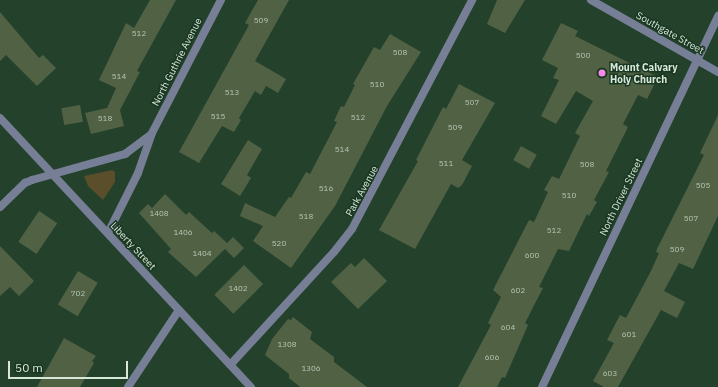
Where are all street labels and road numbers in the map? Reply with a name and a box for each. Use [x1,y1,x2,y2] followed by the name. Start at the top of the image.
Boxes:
[634,9,706,57] street label: Southgate Street
[150,16,204,108] street label: North Guthrie Avenue
[597,156,645,238] street label: North Driver Street
[343,164,381,218] street label: Park Avenue
[108,220,158,272] street label: Liberty Street

